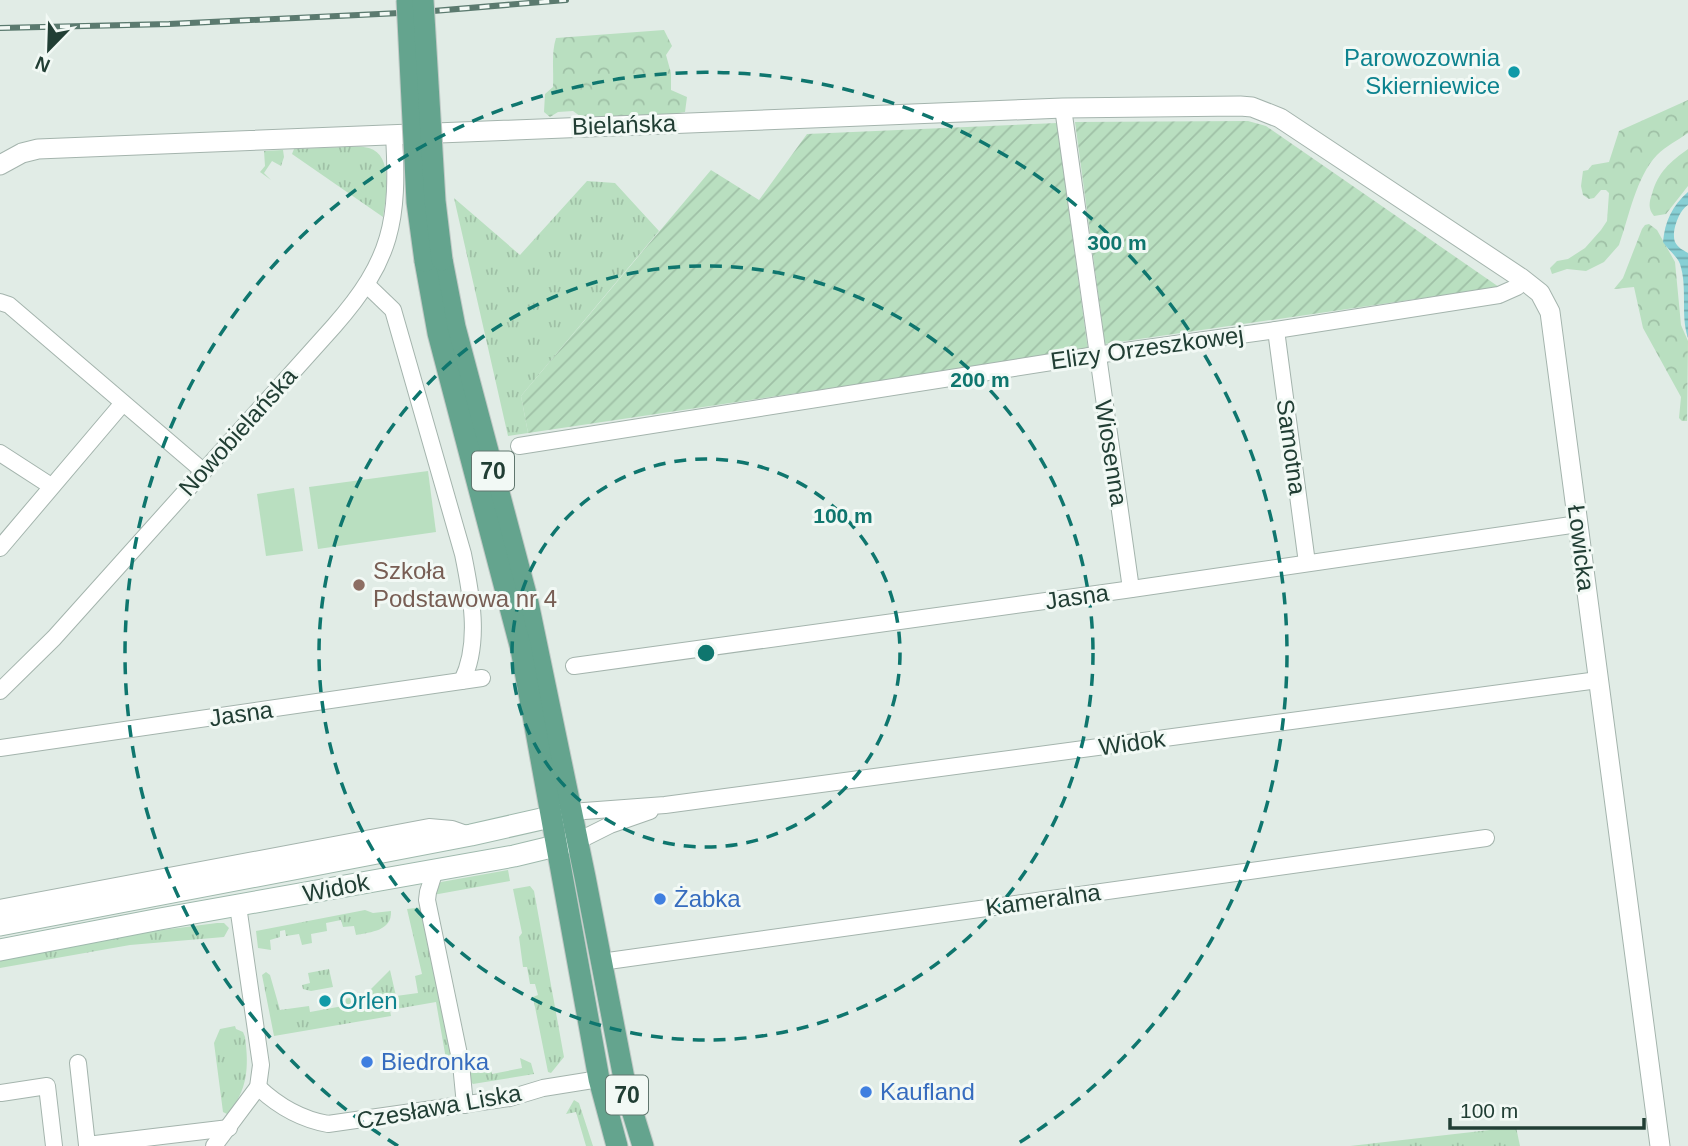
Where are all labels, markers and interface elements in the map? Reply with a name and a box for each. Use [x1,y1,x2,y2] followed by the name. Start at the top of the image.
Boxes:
[14,14,84,84] north arrow
[1344,44,1501,99] place label: Parowozownia Skierniewice
[32,52,53,77] text: N
[1506,64,1522,80] marker: Parowozownia Skierniewice
[572,109,677,140] street label: Bielańska
[1087,231,1147,254] text: 300 m
[1049,321,1245,374] street label: Elizy Orzeszkowej
[173,362,303,501] street label: Nowobielańska
[950,368,1010,391] text: 200 m
[1271,397,1312,497] street label: Samotna
[1090,398,1133,508] street label: Wiosenna
[472,452,514,491] road number: 70
[1563,503,1600,593] street label: Łowicka
[813,504,873,527] text: 100 m
[373,557,557,612] place label: Szkoła Podstawowa nr 4
[351,577,367,593] marker: Szkoła Podstawowa nr 4
[1043,579,1111,614] street label: Jasna
[694,641,718,665] centre of rings
[207,696,275,731] street label: Jasna
[1097,724,1168,761] street label: Widok
[301,868,372,907] street label: Widok
[984,878,1103,921] street label: Kameralna
[674,885,741,912] place label: Żabka
[652,891,668,907] marker: Żabka
[339,987,398,1014] place label: Orlen
[317,993,333,1009] marker: Orlen
[381,1048,490,1075] place label: Biedronka
[359,1054,375,1070] marker: Biedronka
[606,1076,648,1114] road number: 70
[880,1078,975,1105] place label: Kaufland
[354,1079,524,1134] street label: Czesława Liska
[858,1084,874,1100] marker: Kaufland
[1450,1086,1644,1130] scale bar
[1460,1099,1518,1122] text: 100 m

